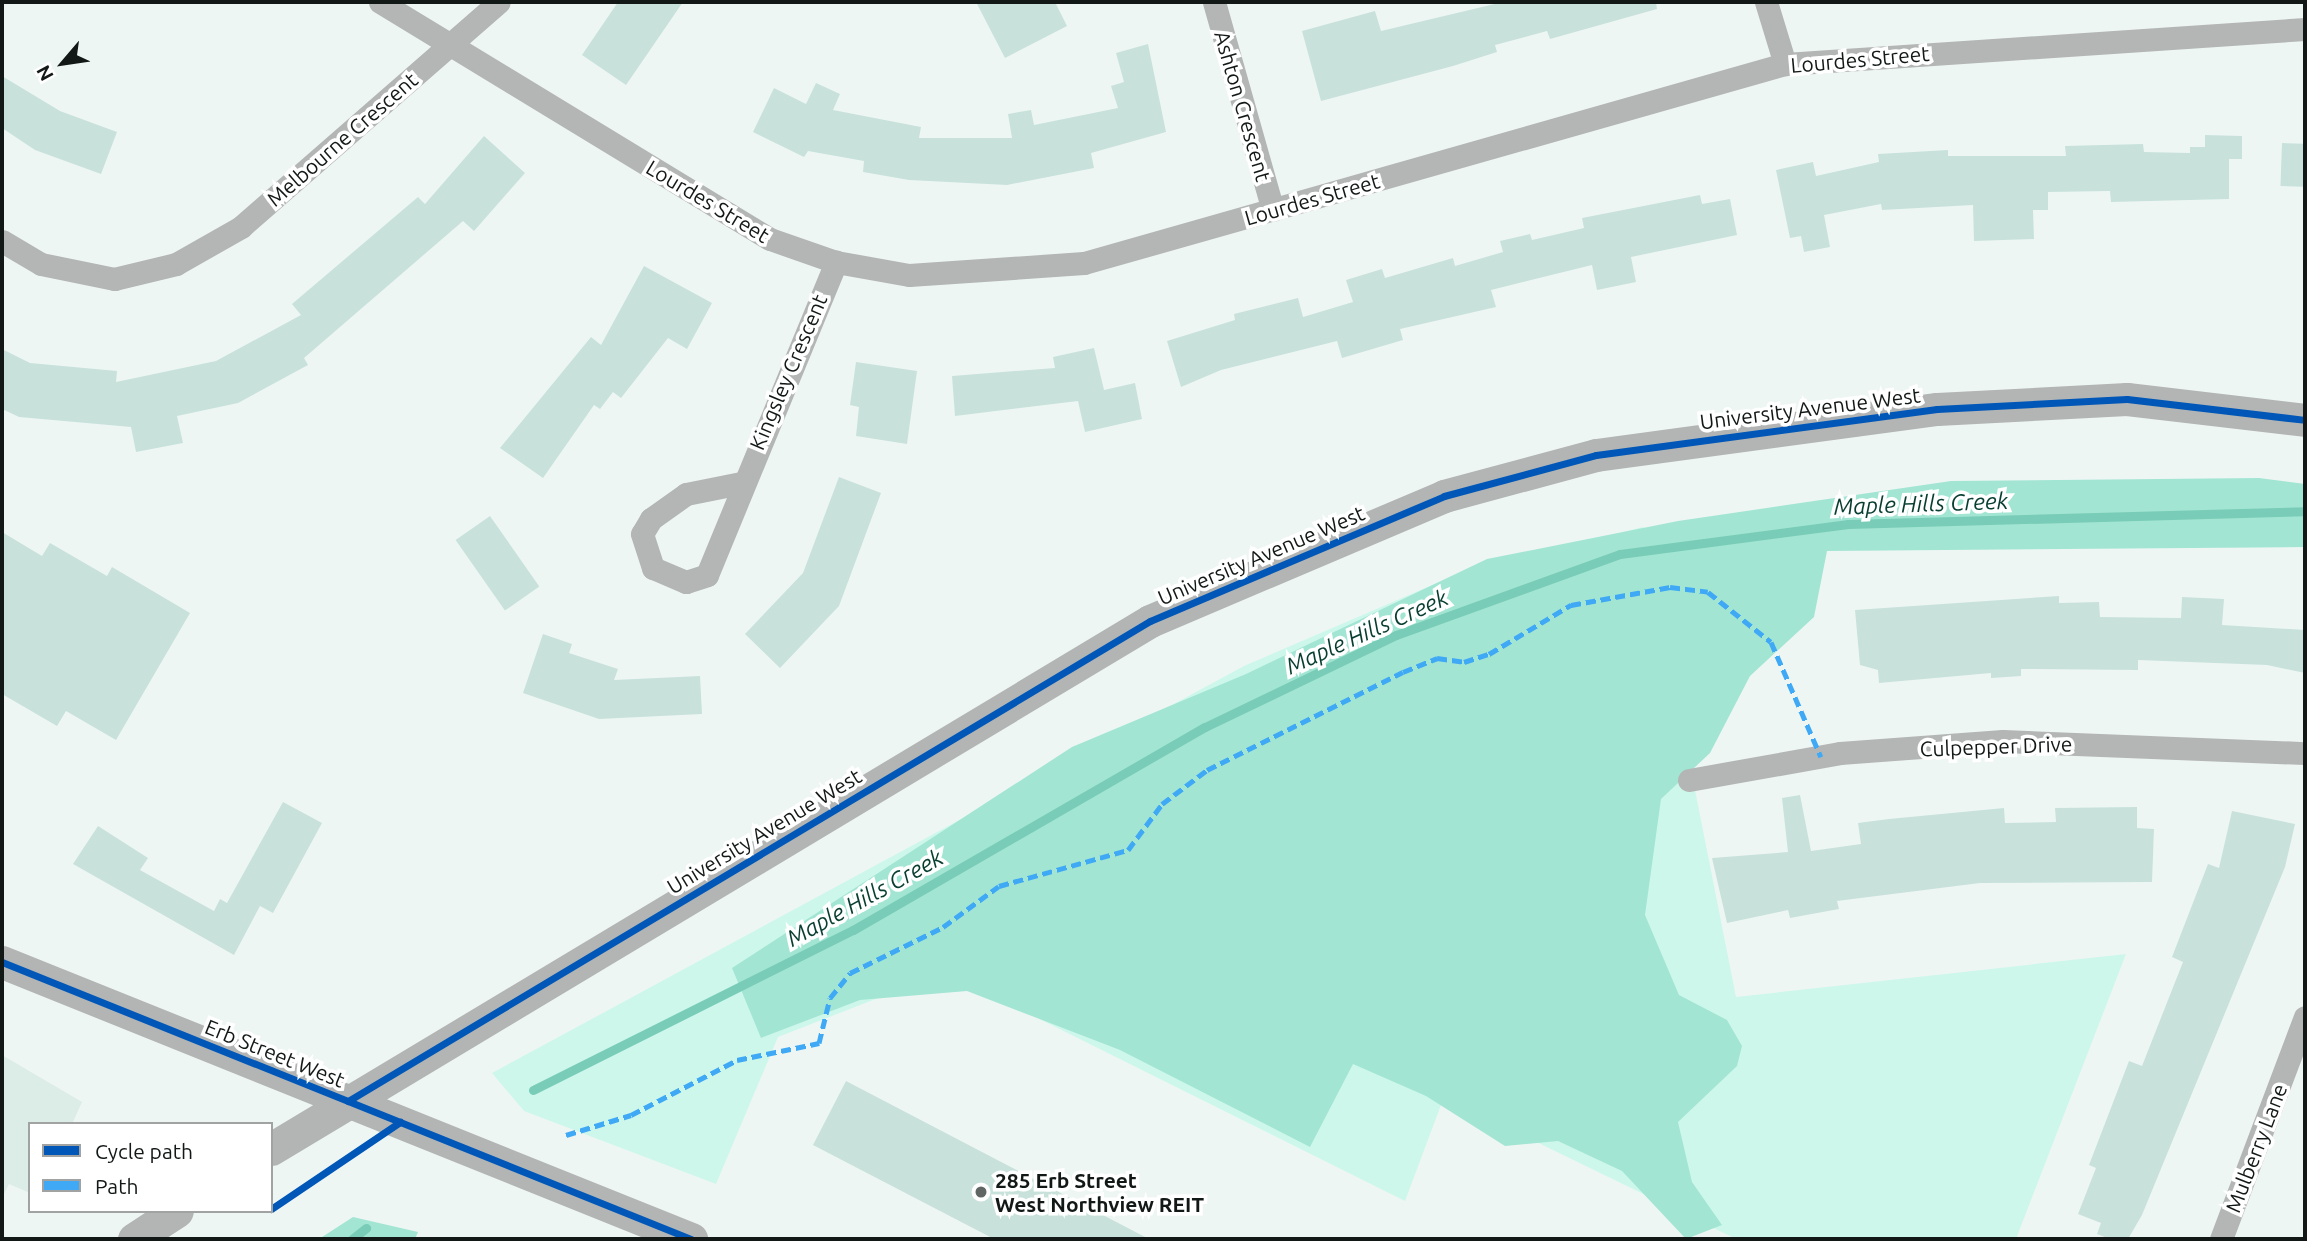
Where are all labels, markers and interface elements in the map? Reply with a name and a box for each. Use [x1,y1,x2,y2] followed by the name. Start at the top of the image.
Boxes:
[28,28,98,98] north arrow
[1209,28,1277,184] street label: Ashton Crescent
[1789,40,1931,78] street label: Lourdes Street
[32,62,58,85] text: N
[262,67,422,211] street label: Melbourne Crescent
[642,154,774,248] street label: Lourdes Street
[1242,168,1382,230] street label: Lourdes Street
[744,290,832,454] street label: Kingsley Crescent
[1698,382,1922,434] street label: University Avenue West
[1833,487,2009,521] water label: Maple Hills Creek
[1154,500,1368,610] street label: University Avenue West
[1282,584,1452,680] water label: Maple Hills Creek
[1919,731,2073,761] street label: Culpepper Drive
[662,763,866,899] street label: University Avenue West
[782,844,948,952] water label: Maple Hills Creek
[202,1014,348,1092] street label: Erb Street West
[2220,1080,2292,1216] street label: Mulberry Lane
[28,1122,273,1213] legend
[95,1139,193,1163] text: Cycle path
[995,1167,1204,1217] place label: 285 Erb Street West Northview REIT
[95,1174,138,1198] text: Path
[973,1184,989,1200] marker: 285 Erb Street West Northview REIT

